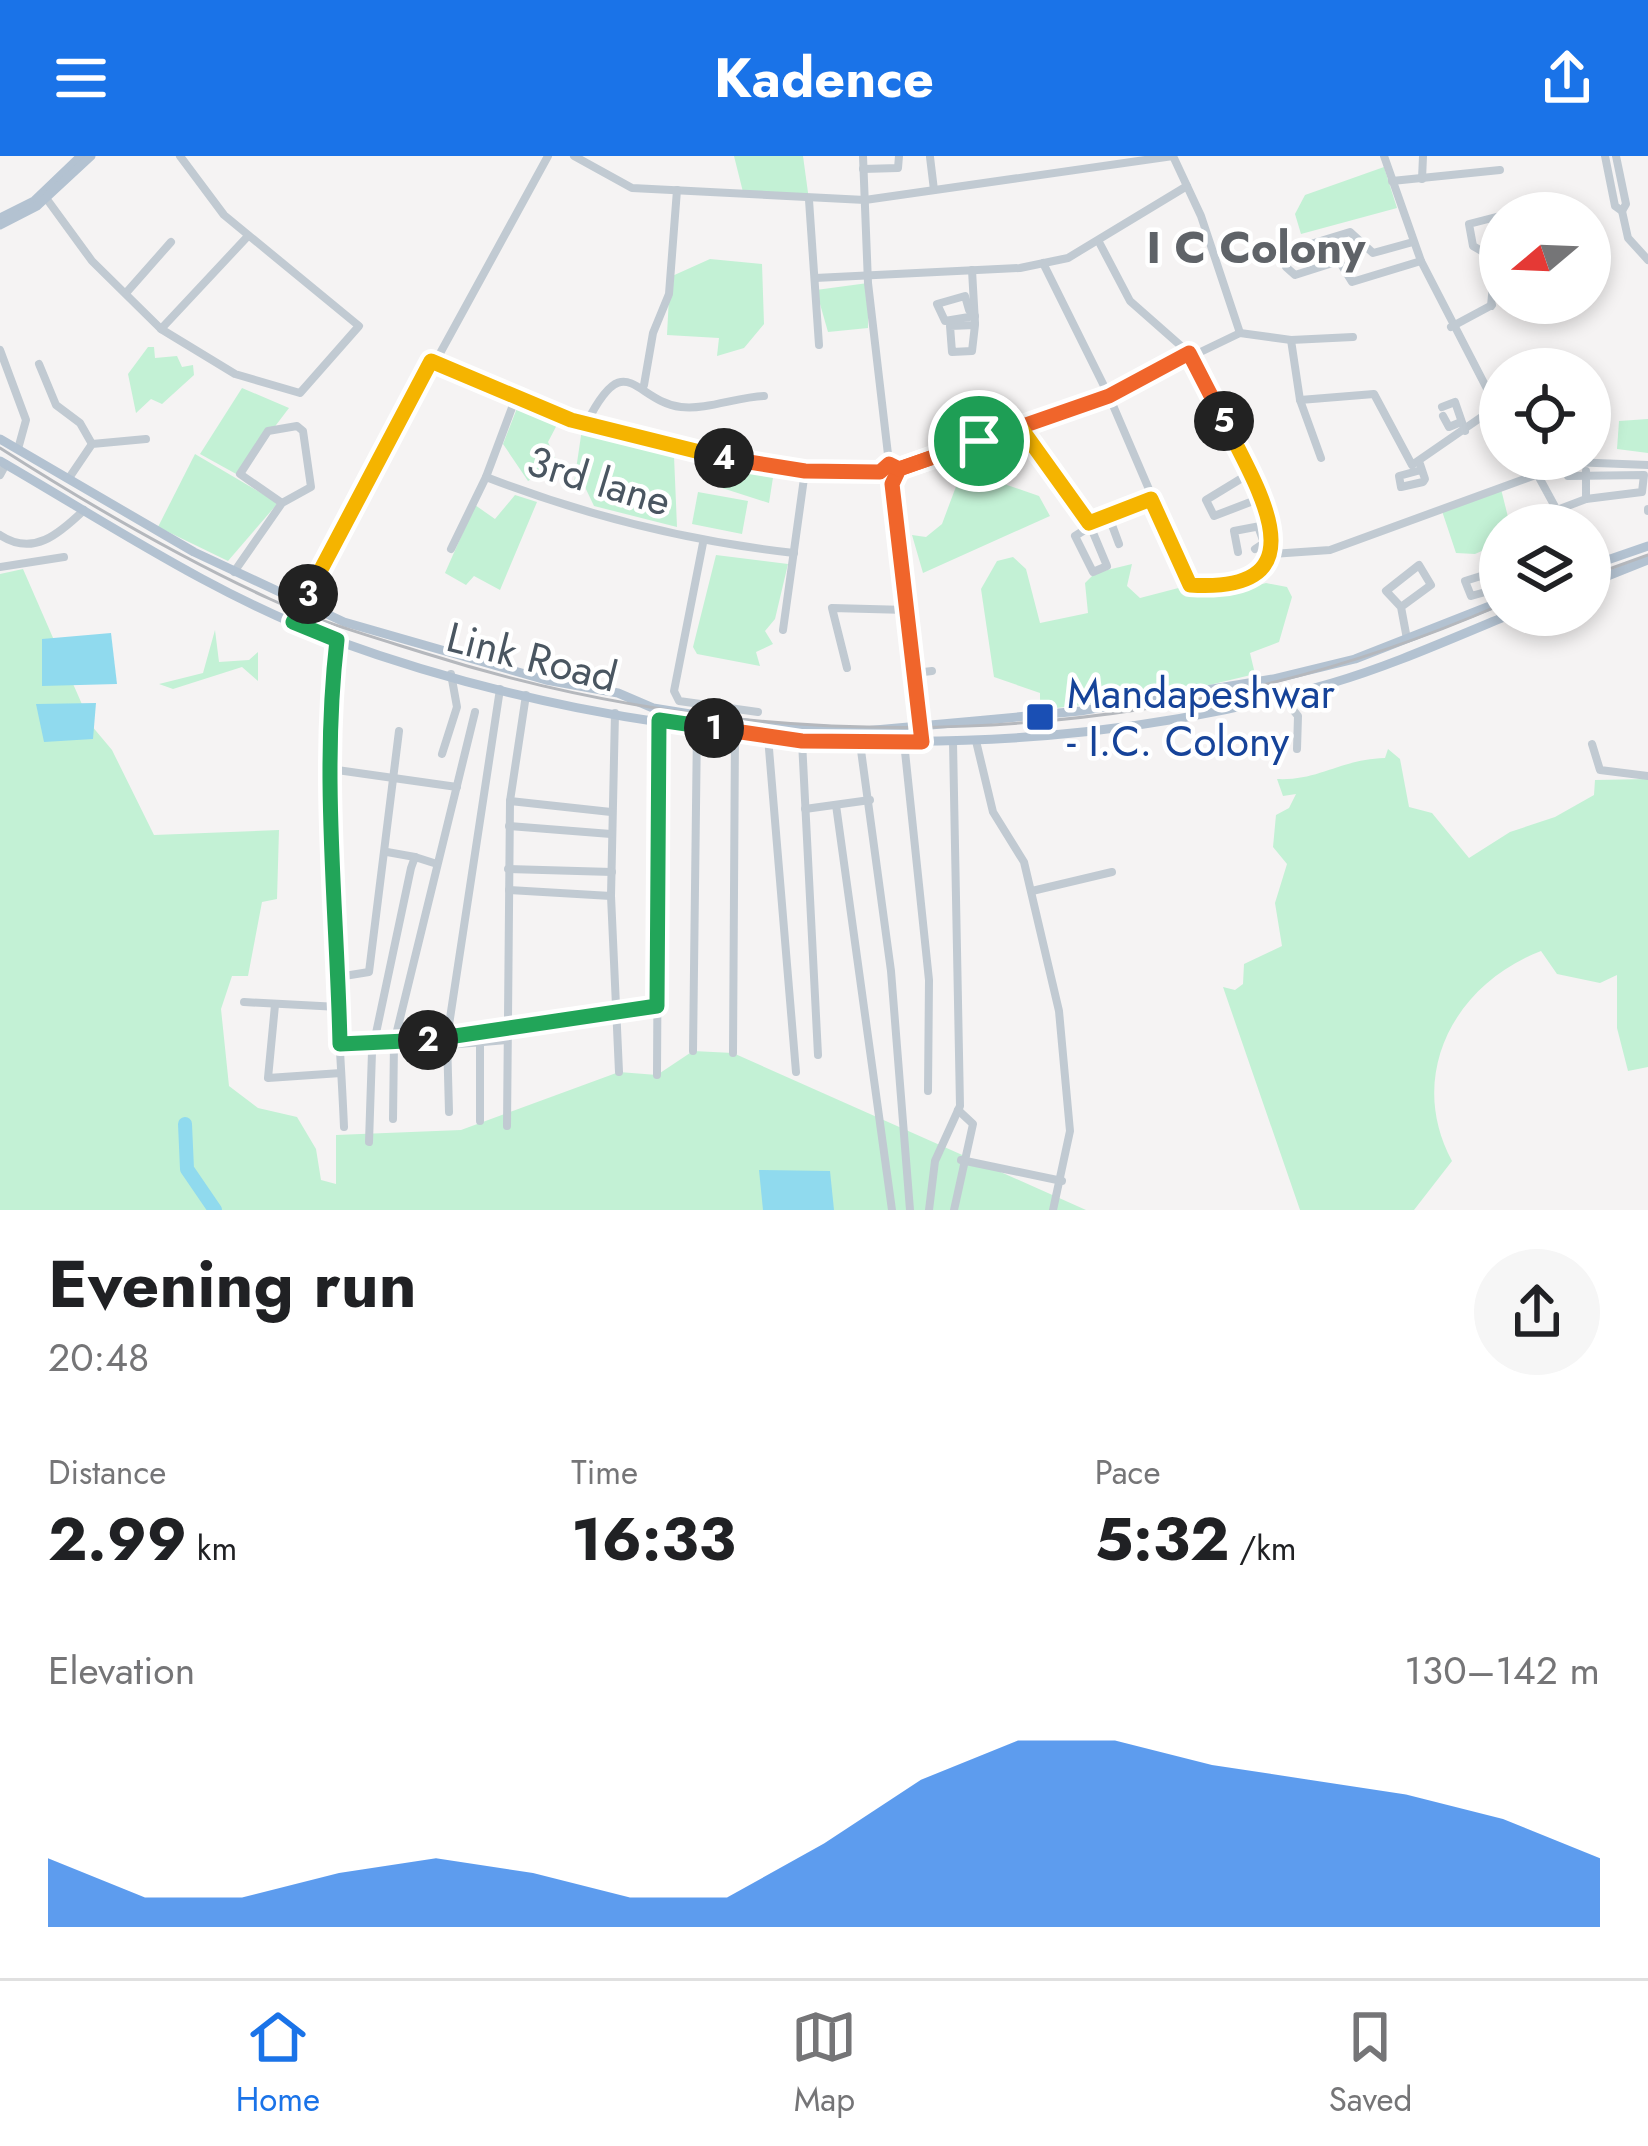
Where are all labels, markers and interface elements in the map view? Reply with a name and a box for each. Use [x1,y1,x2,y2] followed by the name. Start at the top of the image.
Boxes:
[714,39,934,117] text: Kadence
[48,45,114,111] icon: menu
[1534,45,1600,111] icon: share
[1479,192,1611,324] north arrow
[1479,192,1611,636] map controls
[1147,215,1366,280] district label: I C Colony
[1479,348,1611,480] button: locate
[928,390,1030,492] pin
[1194,391,1254,451] pin: 5
[1213,397,1235,444] text: 5
[946,408,1012,474] icon: arrive
[694,428,754,488] pin: 4
[520,430,678,532] street label: 3rd lane
[712,434,736,481] text: 4
[1479,504,1611,636] button: layers
[278,564,338,624] pin: 3
[298,570,318,617] text: 3
[440,606,624,708] street label: Link Road
[1067,663,1336,772] place label: Mandapeshwar - I.C. Colony
[684,698,744,758] pin: 1
[1024,701,1056,733] marker: Mandapeshwar - I.C. Colony
[706,704,722,751] text: 1
[398,1010,458,1070] pin: 2
[417,1016,439,1063] text: 2
[48,1236,417,1332] text: Evening run
[1474,1249,1600,1375] button: share
[48,1329,149,1386] text: 20:48
[48,1449,166,1496] text: Distance
[571,1449,638,1496] text: Time
[1095,1449,1160,1496] text: Pace
[48,1496,187,1583] text: 2.99
[571,1496,736,1583] text: 16:33
[1095,1496,1229,1583] text: 5:32
[187,1525,237,1572] text: km
[1229,1525,1296,1572] text: /km
[48,1642,195,1699] text: Elevation
[1404,1642,1600,1699] text: 130–142 m
[236,2004,320,2123] tab: Home
[791,2004,857,2123] tab: Map
[1329,2004,1412,2123] tab: Saved

